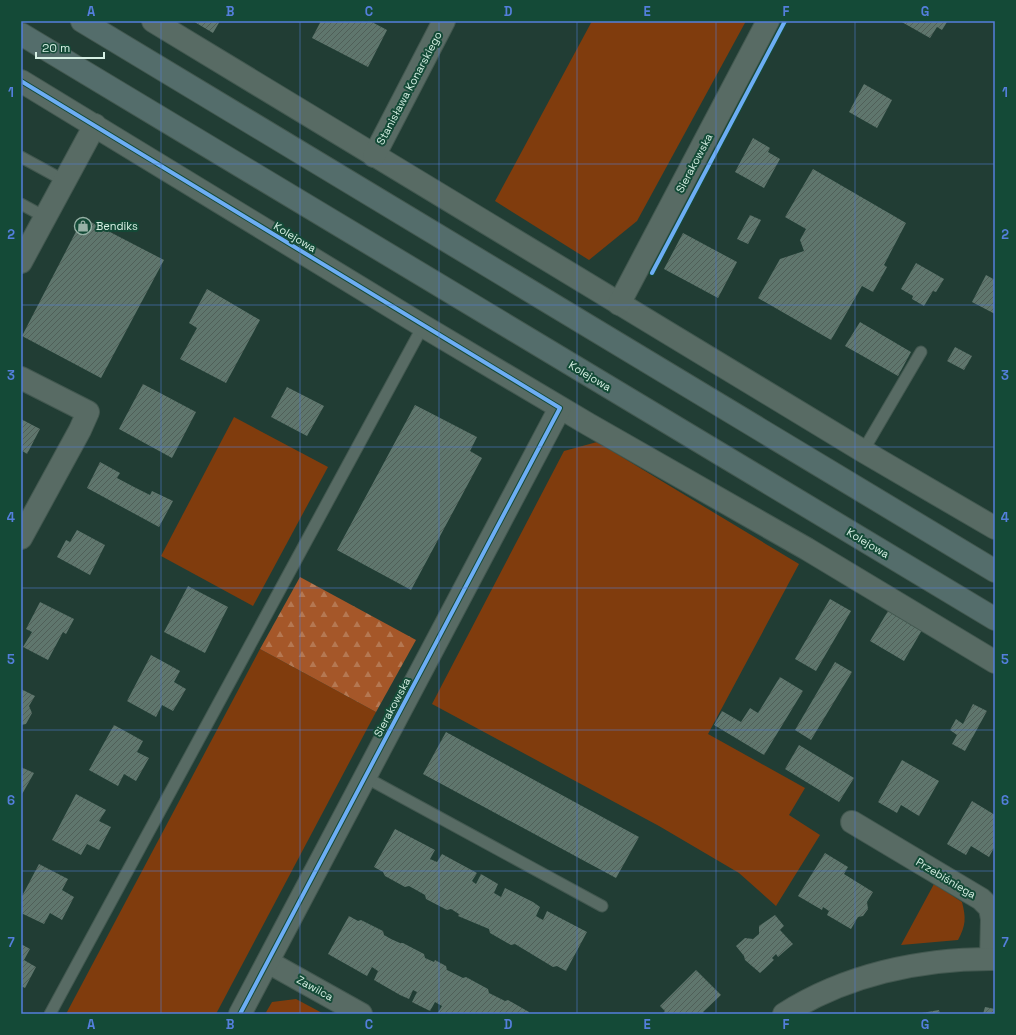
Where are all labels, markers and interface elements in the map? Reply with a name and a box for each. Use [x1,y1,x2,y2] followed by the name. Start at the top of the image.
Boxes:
[87,3,96,20] text: A
[226,3,235,20] text: B
[365,3,373,20] text: C
[504,3,513,20] text: D
[643,3,651,20] text: E
[783,3,790,20] text: F
[921,3,929,20] text: G
[373,29,445,147] street label: Stanisława Konarskiego
[36,34,104,60] scale bar
[42,40,70,56] text: 20 m
[8,84,14,101] text: 1
[1002,84,1008,101] text: 1
[673,130,716,195] street label: Sierakowska
[73,216,93,236] shop icon: Bendiks
[96,219,138,233] place label: Bendiks
[271,219,319,255] street label: Kolejowa
[7,226,15,243] text: 2
[1001,226,1009,243] text: 2
[566,358,614,394] street label: Kolejowa
[7,367,15,384] text: 3
[1001,367,1009,384] text: 3
[7,509,15,526] text: 4
[1001,509,1009,526] text: 4
[844,525,892,561] street label: Kolejowa
[7,651,15,668] text: 5
[1001,651,1009,668] text: 5
[371,674,414,739] street label: Sierakowska
[7,792,15,809] text: 6
[1001,792,1009,809] text: 6
[913,855,979,902] street label: Przebiśniega
[7,934,15,951] text: 7
[1001,934,1009,951] text: 7
[294,972,336,1004] street label: Zawilca
[87,1016,96,1033] text: A
[226,1016,235,1033] text: B
[365,1016,373,1033] text: C
[504,1016,513,1033] text: D
[643,1016,651,1033] text: E
[783,1016,790,1033] text: F
[921,1016,929,1033] text: G

